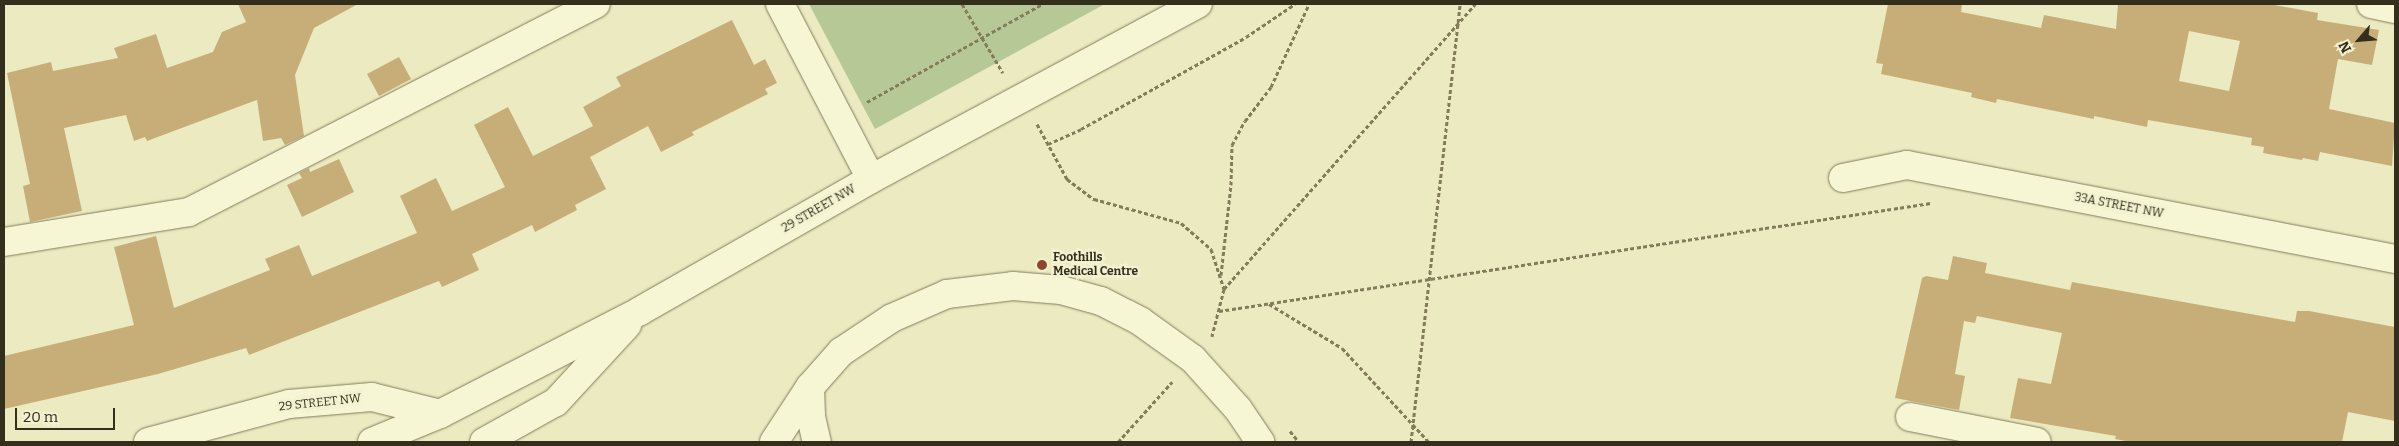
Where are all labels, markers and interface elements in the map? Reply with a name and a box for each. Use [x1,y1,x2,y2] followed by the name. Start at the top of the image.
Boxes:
[2334,15,2384,65] north arrow
[2335,38,2355,56] text: N
[780,182,858,236] street label: 29 STREET NW
[2073,190,2165,222] street label: 33A STREET NW
[1053,251,1138,279] place label: Foothills Medical Centre
[1035,258,1049,272] marker: Foothills Medical Centre
[278,392,362,414] street label: 29 STREET NW
[18,398,118,430] scale bar
[23,408,58,426] text: 20 m

